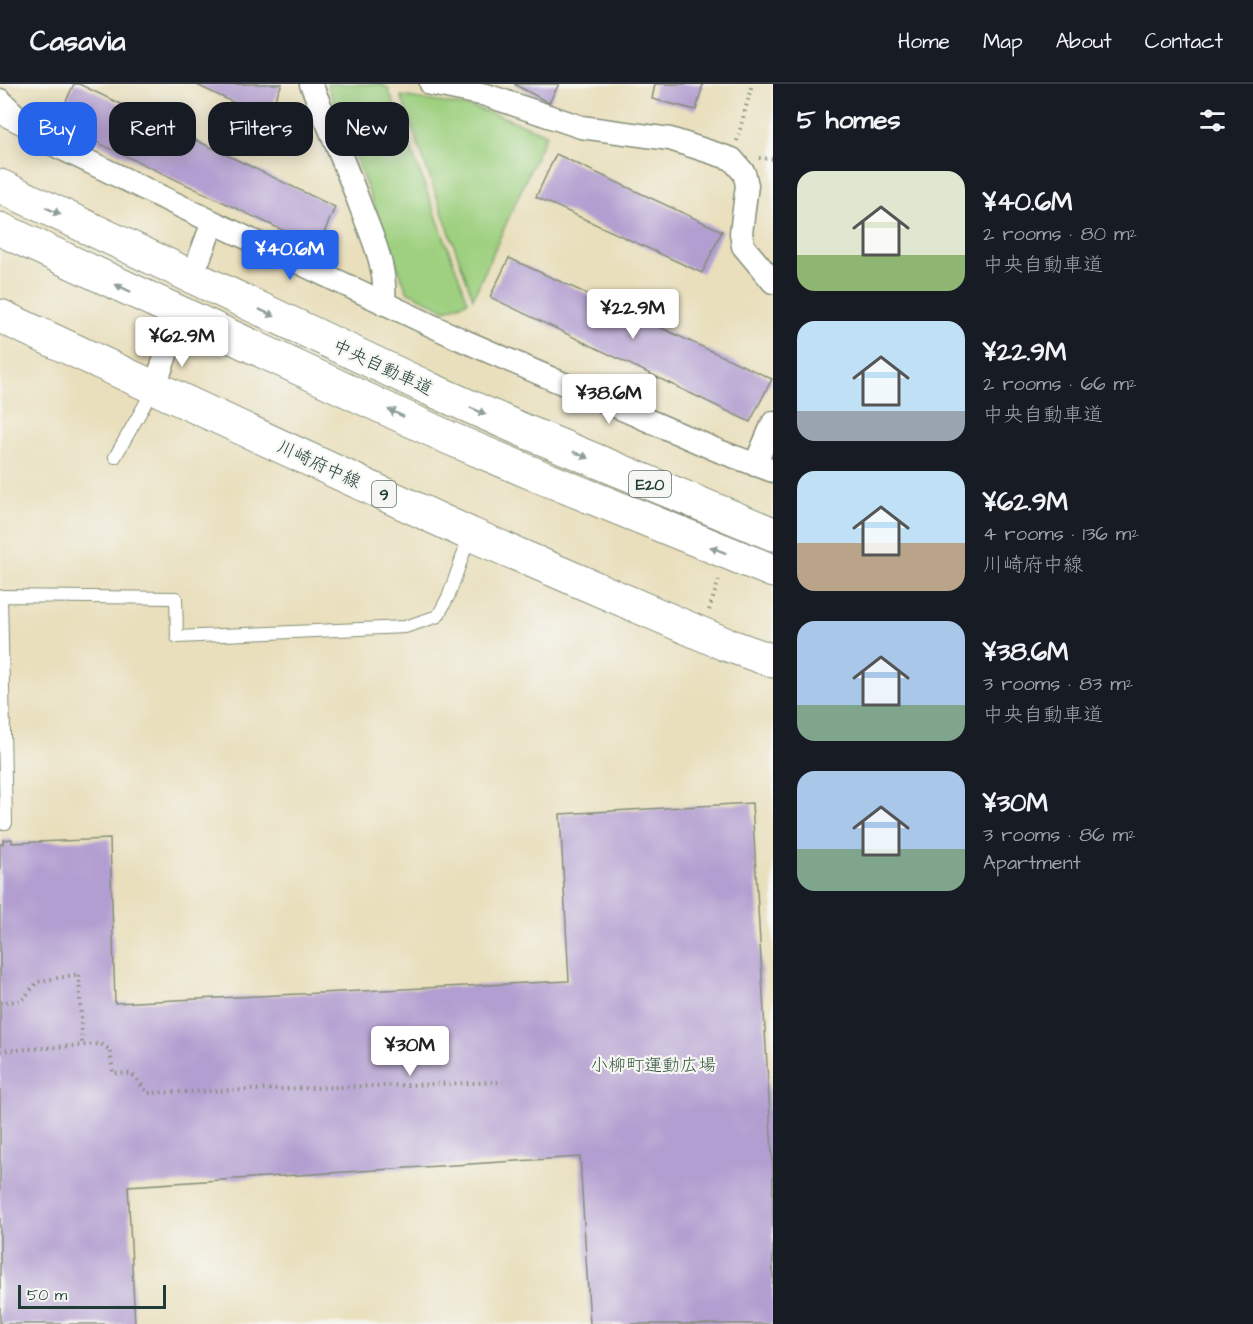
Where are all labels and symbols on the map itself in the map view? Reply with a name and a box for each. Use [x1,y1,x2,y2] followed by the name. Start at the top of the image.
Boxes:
[44,206,61,216] one-way arrow
[241,230,339,281] pin: ¥40.6M
[115,283,132,292] one-way arrow
[584,289,682,340] pin: ¥22.9M
[258,308,275,317] one-way arrow
[133,317,231,368] pin: ¥62.9M
[329,333,437,402] street label: 中央自動車道
[560,374,658,425] pin: ¥38.6M
[470,406,488,416] one-way arrow
[387,408,405,418] one-way arrow
[273,434,365,495] street label: 川崎府中線
[572,450,590,460] one-way arrow
[629,471,671,497] road number: E20
[372,481,396,507] road number: 9
[709,545,727,555] one-way arrow
[374,1026,446,1077] pin: ¥30M
[590,1053,716,1078] park label: 小柳町運動広場
[18,1282,166,1310] scale bar

